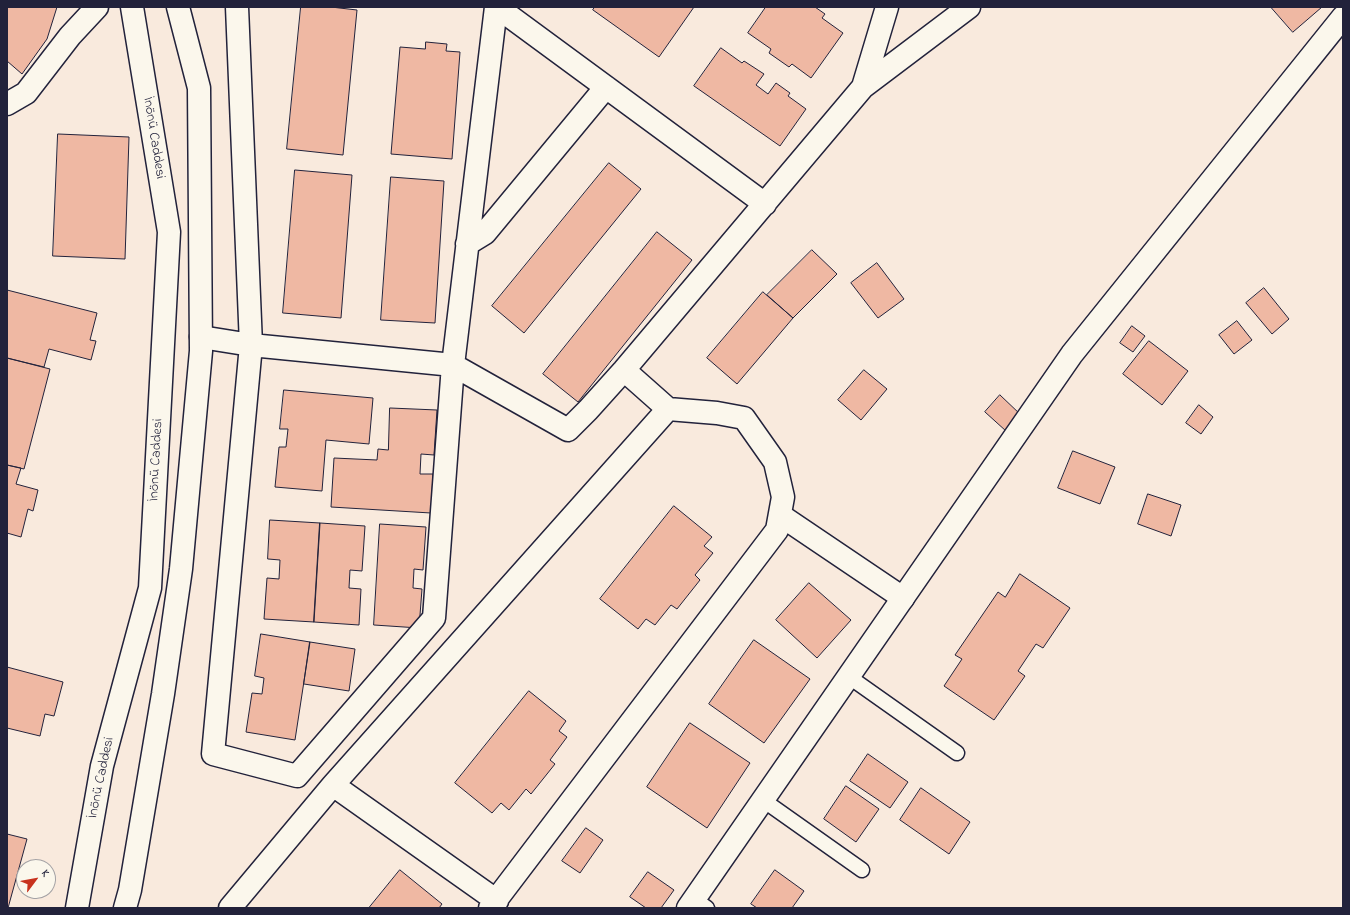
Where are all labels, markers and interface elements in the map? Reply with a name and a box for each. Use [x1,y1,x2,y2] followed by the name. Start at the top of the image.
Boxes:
[138,96,168,180] street label: İnönü Caddesi
[146,418,168,502] street label: İnönü Caddesi
[85,736,119,820] street label: İnönü Caddesi
[16,859,56,899] north arrow
[37,867,54,880] text: K

